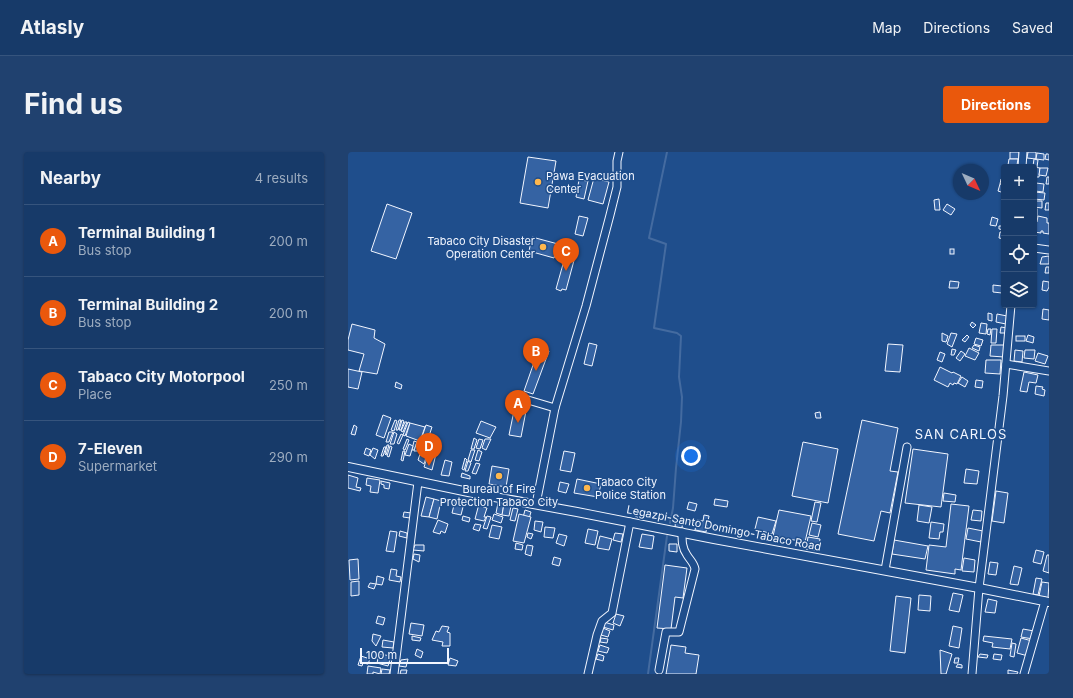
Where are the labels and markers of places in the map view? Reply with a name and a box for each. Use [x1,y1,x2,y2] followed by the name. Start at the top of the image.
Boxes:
[546,169,635,196] place label: Pawa Evacuation Center
[533,177,543,187] marker: Pawa Evacuation Center
[427,234,535,261] place label: Tabaco City Disaster Operation Center
[553,238,579,271] pin: C
[538,242,548,252] marker: Tabaco City Disaster Operation Center
[523,338,549,371] pin: B
[505,390,531,423] pin: A
[416,433,442,466] pin: D
[494,471,504,481] marker: Bureau of Fire Protection Tabaco City
[595,475,666,502] place label: Tabaco City Police Station
[440,482,558,509] place label: Bureau of Fire Protection Tabaco City
[582,483,592,493] marker: Tabaco City Police Station

